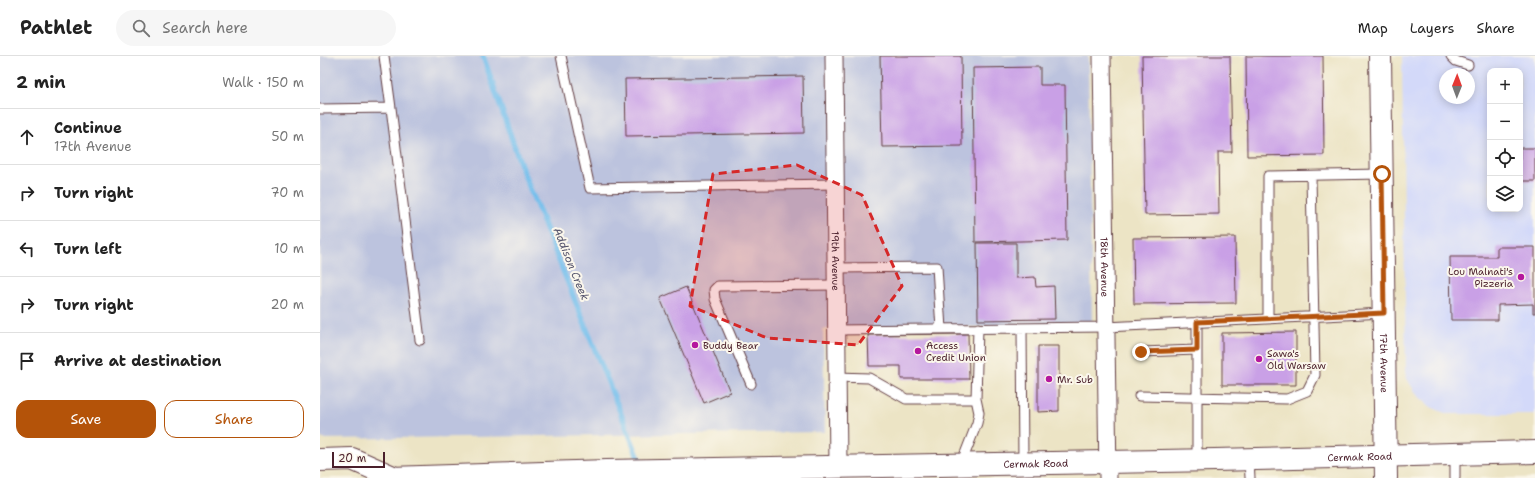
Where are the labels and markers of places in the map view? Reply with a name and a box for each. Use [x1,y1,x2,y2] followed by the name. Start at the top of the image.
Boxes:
[1448,265,1514,290] place label: Lou Malnati's Pizzeria
[1516,272,1526,282] marker: Lou Malnati's Pizzeria
[703,339,759,352] place label: Buddy Bear
[926,339,986,364] place label: Access Credit Union
[690,340,700,350] marker: Buddy Bear
[913,346,923,356] marker: Access Credit Union
[1267,347,1326,372] place label: Sawa's Old Warsaw
[1254,354,1264,364] marker: Sawa's Old Warsaw
[1057,373,1093,386] place label: Mr. Sub
[1044,374,1054,384] marker: Mr. Sub

